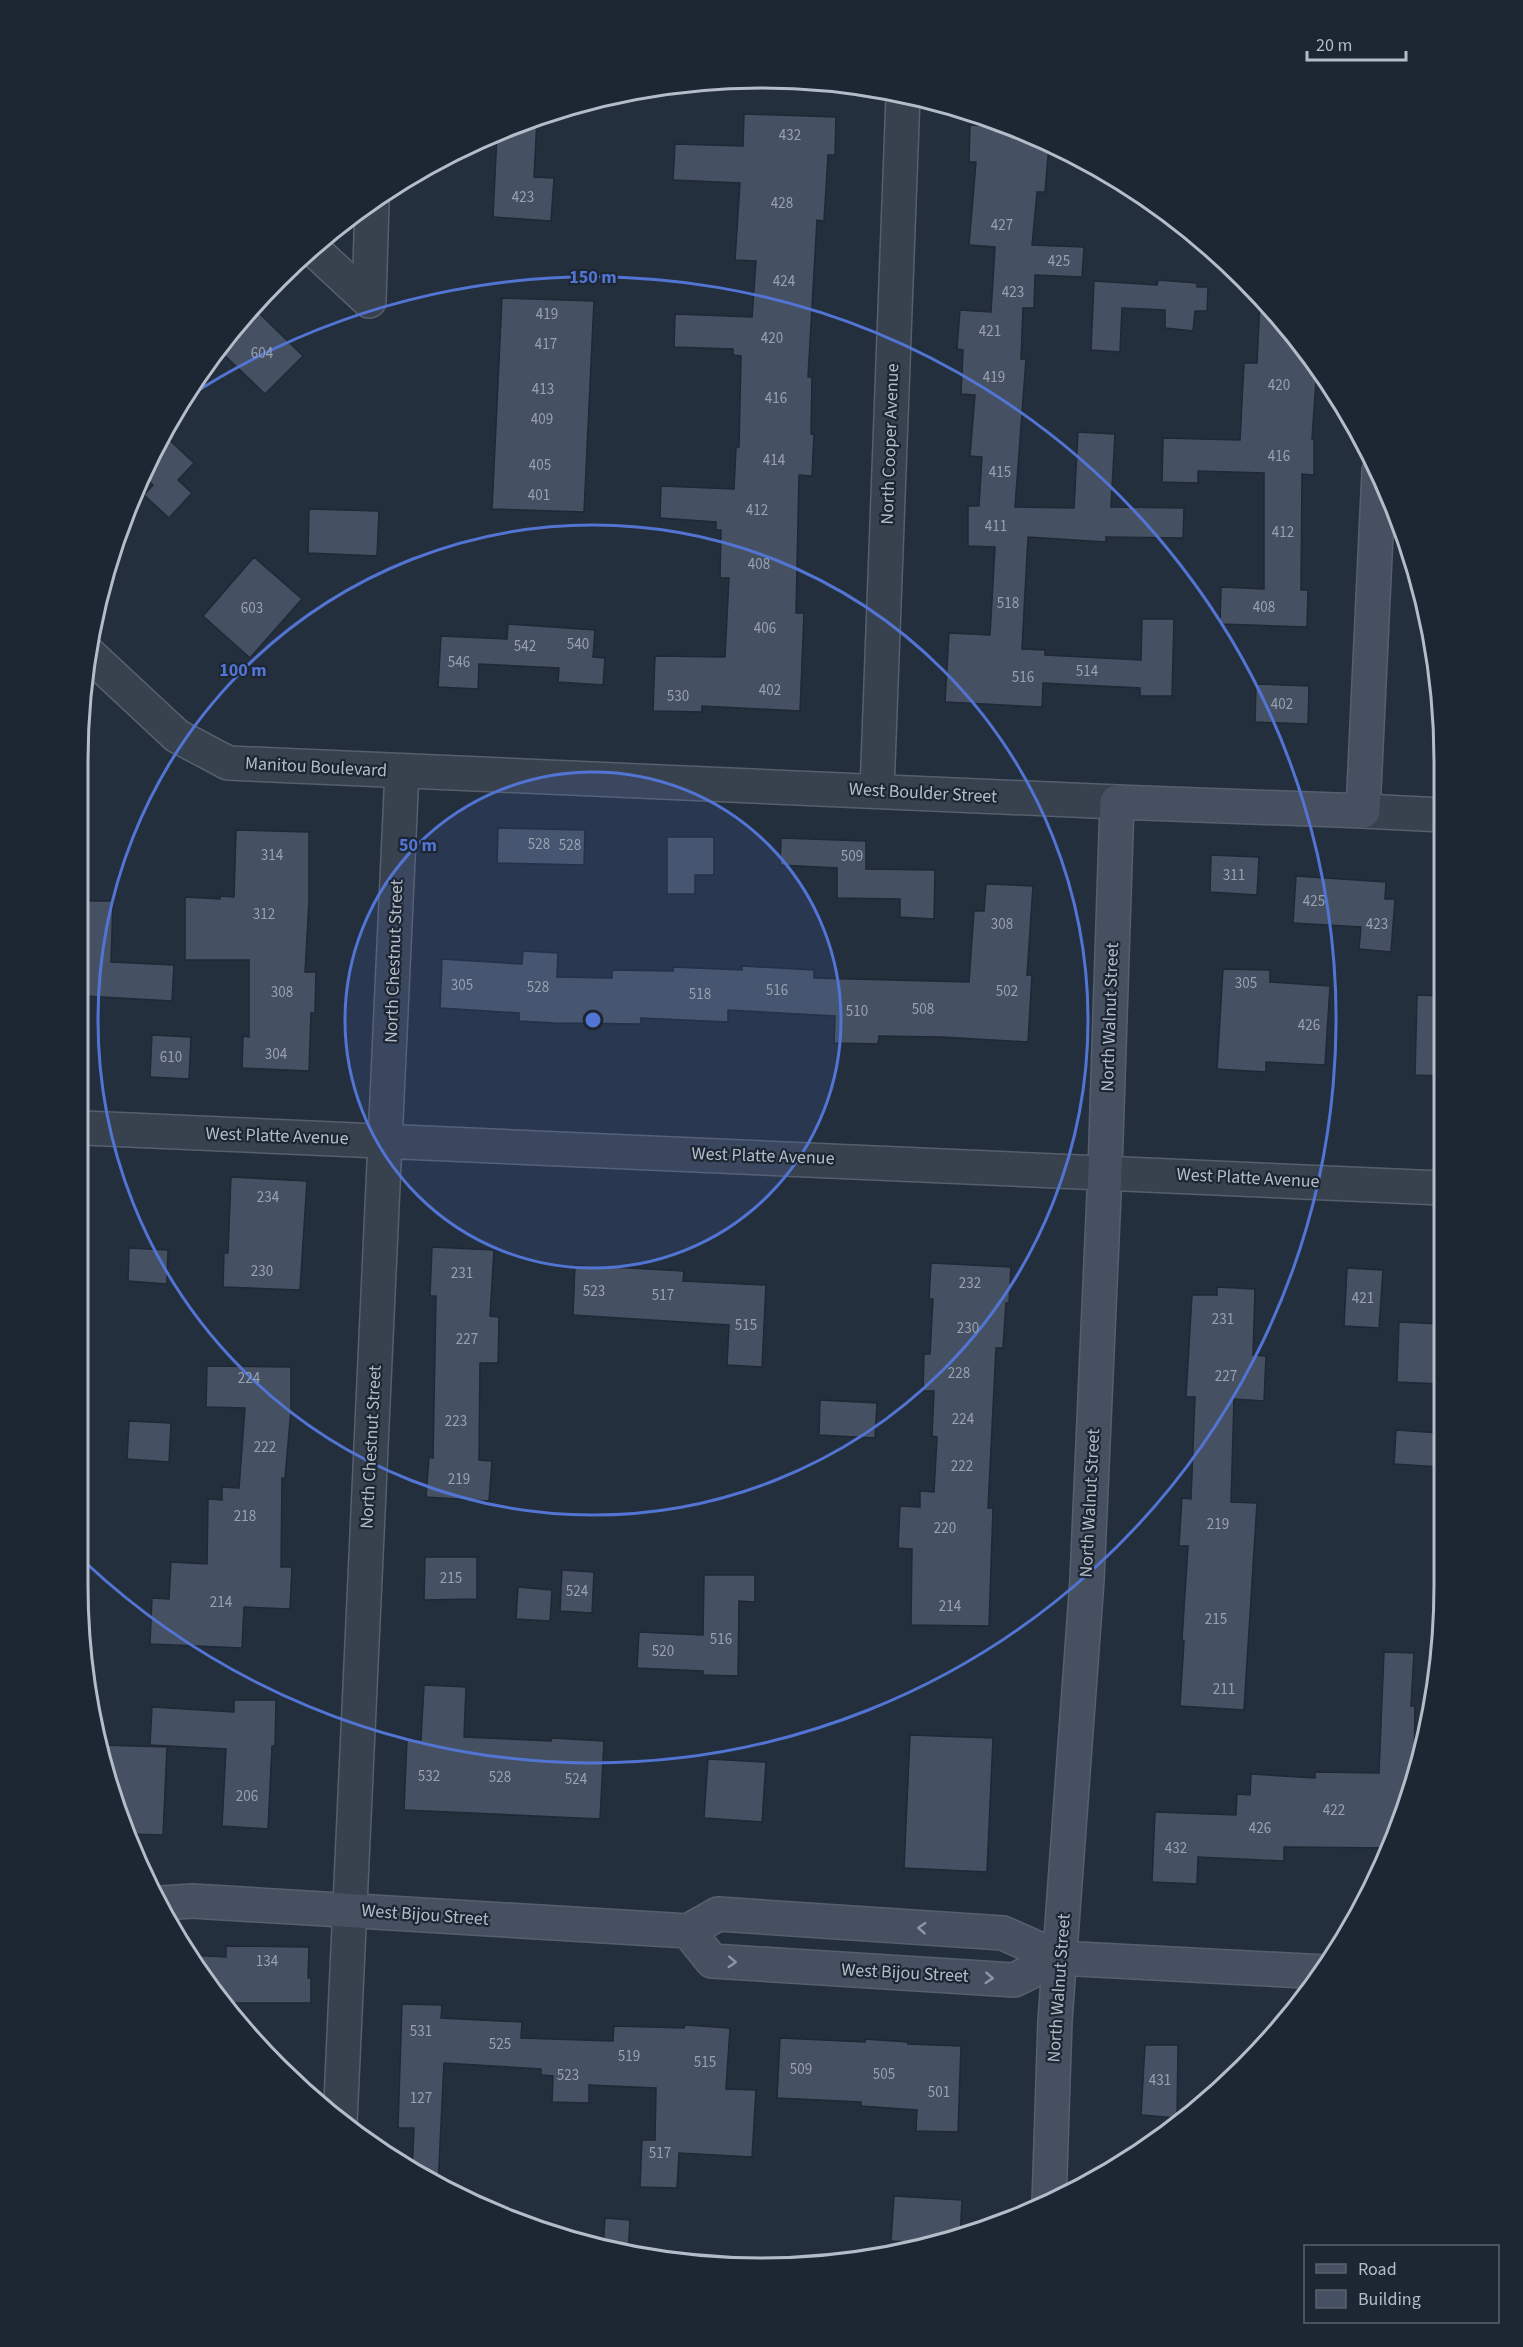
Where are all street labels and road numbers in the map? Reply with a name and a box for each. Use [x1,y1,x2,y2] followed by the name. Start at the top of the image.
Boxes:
[875,363,905,525] street label: North Cooper Avenue
[244,751,388,783] street label: Manitou Boulevard
[848,777,998,809] street label: West Boulder Street
[379,879,409,1043] street label: North Chestnut Street
[1095,942,1125,1092] street label: North Walnut Street
[205,1121,349,1151] street label: West Platte Avenue
[691,1141,835,1171] street label: West Platte Avenue
[1176,1162,1320,1194] street label: West Platte Avenue
[354,1365,388,1529] street label: North Chestnut Street
[1074,1428,1106,1578] street label: North Walnut Street
[360,1898,490,1932] street label: West Bijou Street
[1041,1913,1077,2063] street label: North Walnut Street
[841,1957,969,1989] street label: West Bijou Street

